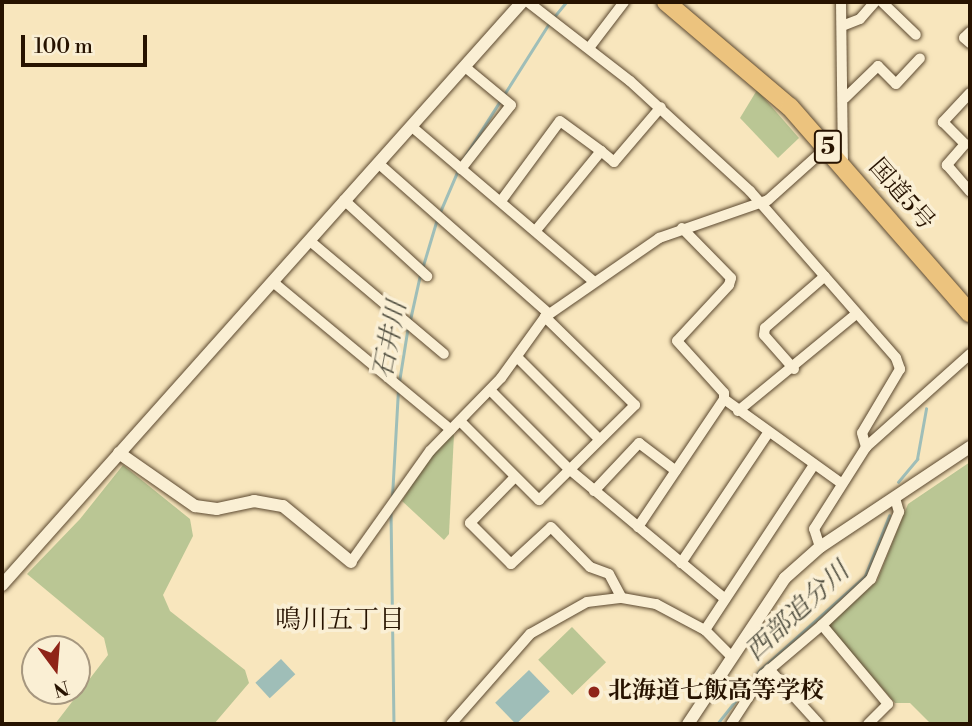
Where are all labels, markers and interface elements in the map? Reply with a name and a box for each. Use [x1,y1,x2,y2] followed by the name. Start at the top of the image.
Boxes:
[24,21,150,65] scale bar
[34,34,93,60] text: 100 m
[812,128,844,166] road number: 5
[862,153,940,237] street label: 国道5号
[368,299,414,381] water label: 石井川
[740,556,856,668] water label: 西部追分川
[275,605,405,637] district label: 鳴川五丁目
[21,635,91,705] north arrow
[51,675,72,702] text: N
[608,678,824,706] place label: 北海道七飯高等学校
[586,684,602,700] marker: 北海道七飯高等学校

